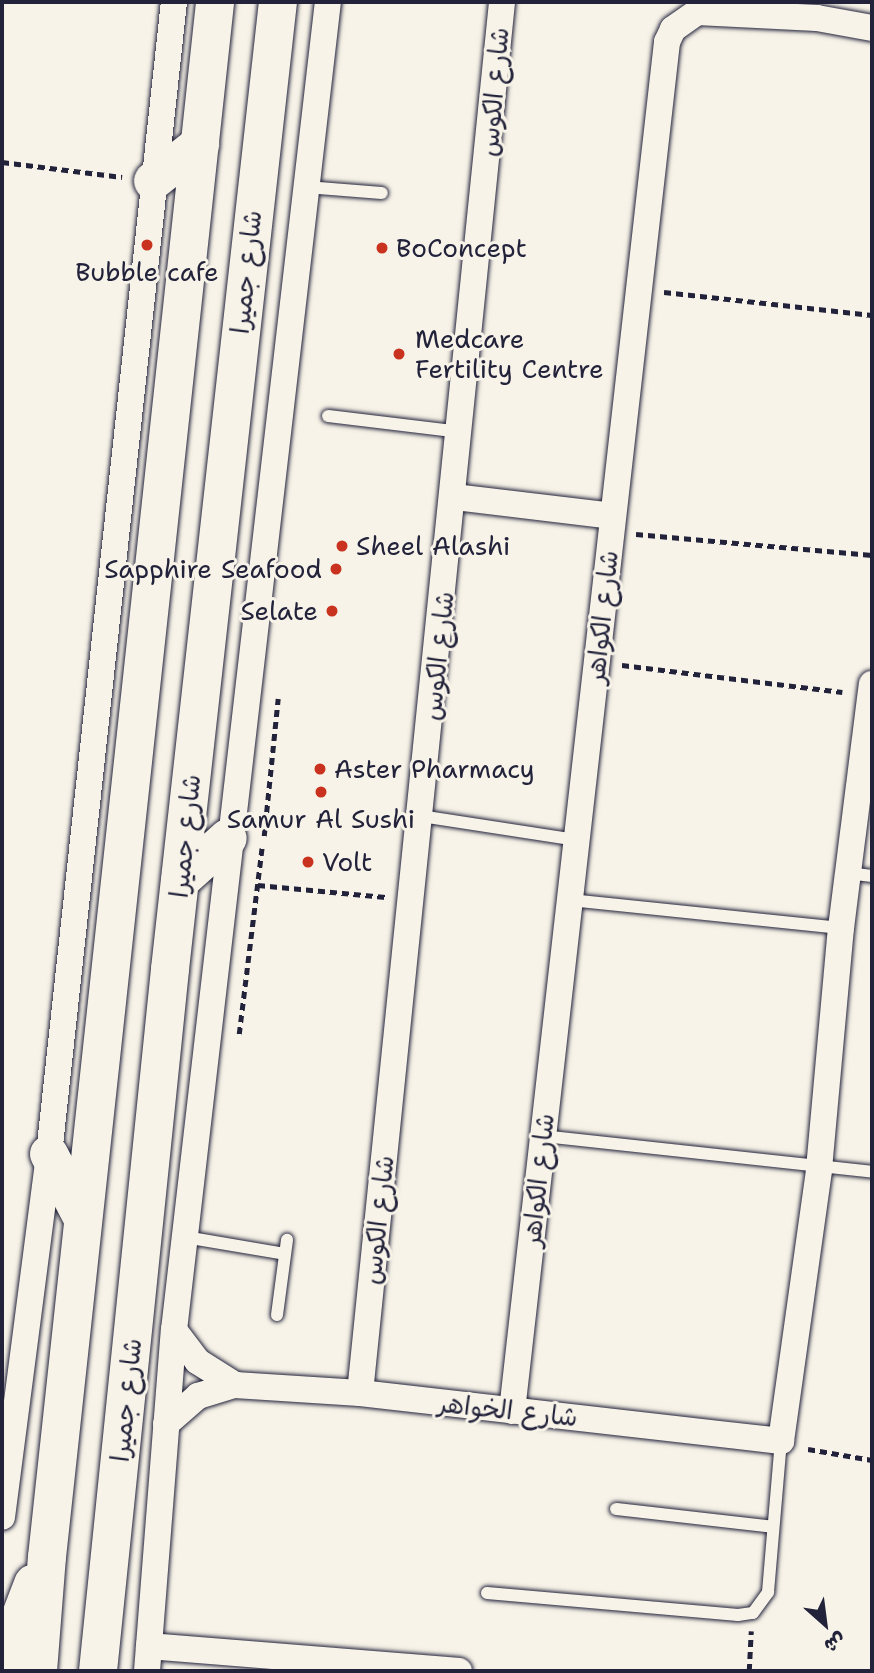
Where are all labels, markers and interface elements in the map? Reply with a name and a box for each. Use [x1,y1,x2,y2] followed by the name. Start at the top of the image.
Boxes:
[473,26,515,158] street label: شارع الكوس
[224,209,268,335] street label: شارع جميرا
[396,232,527,264] place label: BoConcept
[139,237,155,253] marker: Bubble cafe
[374,240,390,256] marker: BoConcept
[75,256,219,288] place label: Bubble cafe
[415,323,604,384] place label: Medcare Fertility Centre
[389,344,409,364] marker: Medcare Fertility Centre
[356,530,510,562] place label: Sheel Alashi
[334,538,350,554] marker: Sheel Alashi
[579,549,625,685] street label: شارع الكواهر
[104,553,322,585] place label: Sapphire Seafood
[328,561,344,577] marker: Sapphire Seafood
[416,590,460,722] street label: شارع الكوس
[241,595,318,627] place label: Selate
[324,603,340,619] marker: Selate
[334,753,535,785] place label: Aster Pharmacy
[312,761,328,777] marker: Aster Pharmacy
[163,773,207,899] street label: شارع جميرا
[313,784,329,800] marker: Samur Al Sushi
[227,803,415,835] place label: Samur Al Sushi
[322,846,372,878] place label: Volt
[300,854,316,870] marker: Volt
[515,1112,561,1248] street label: شارع الكواهر
[356,1154,400,1286] street label: شارع الكوس
[104,1337,148,1463] street label: شارع جميرا
[437,1387,579,1433] street label: شارع الخواهر
[790,1589,860,1659] north arrow
[820,1627,850,1659] text: ش

